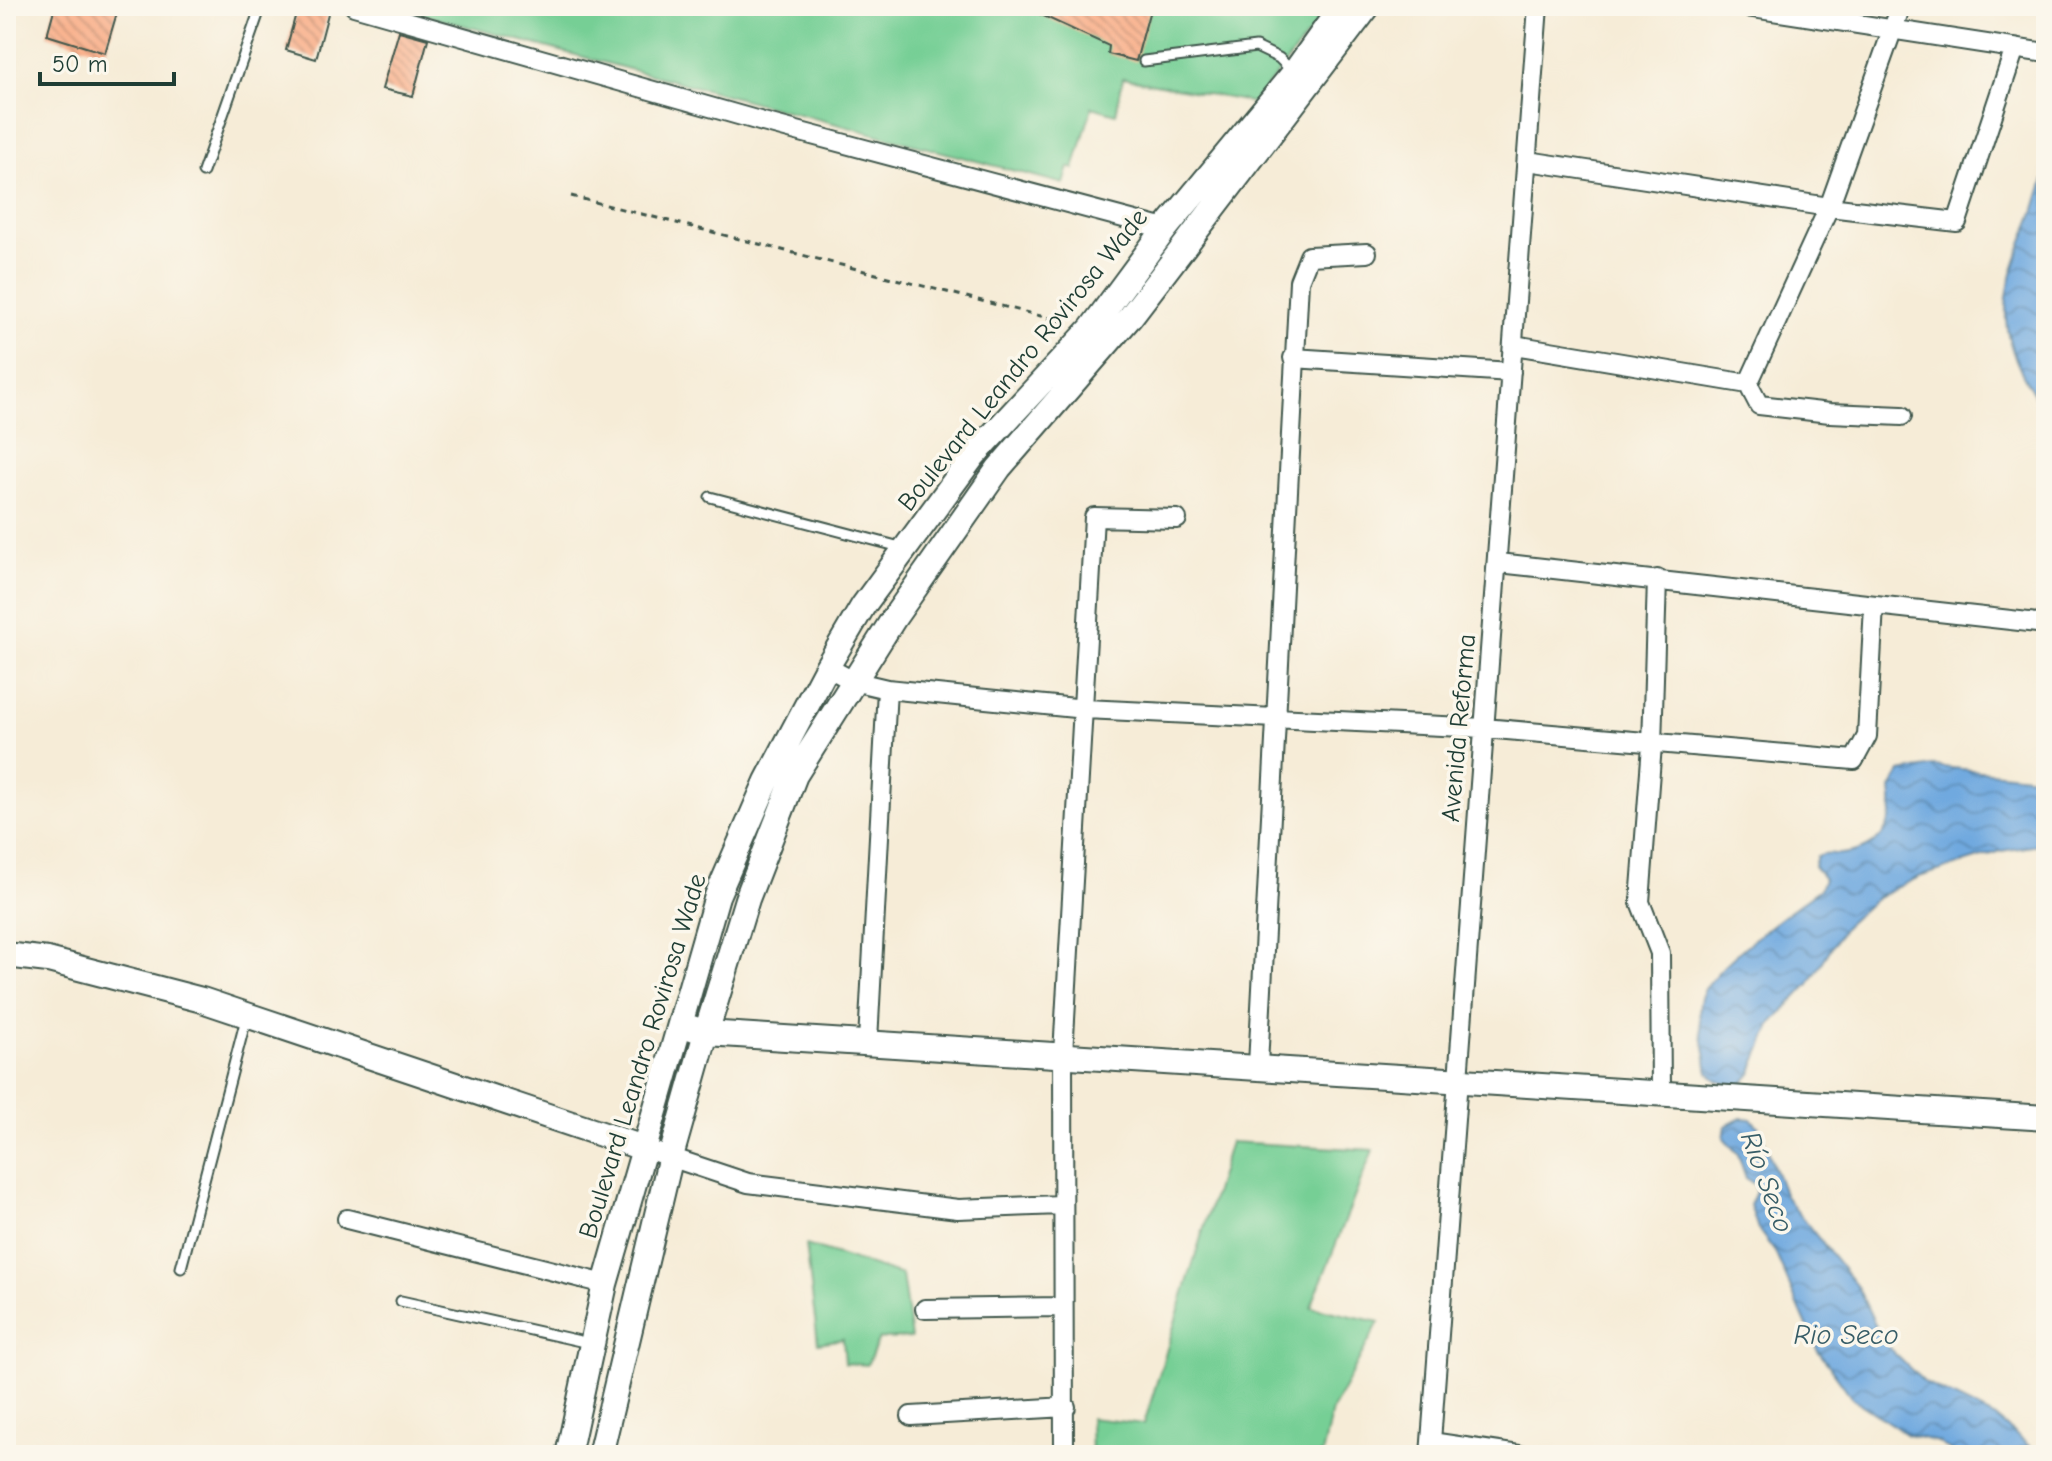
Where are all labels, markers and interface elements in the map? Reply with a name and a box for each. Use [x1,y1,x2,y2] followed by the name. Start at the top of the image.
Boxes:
[40,36,174,86] scale bar
[52,50,108,78] text: 50 m
[892,203,1154,517] street label: Boulevard Leandro Rovirosa Wade
[1436,633,1482,823] street label: Avenida Reforma
[573,870,713,1242] street label: Boulevard Leandro Rovirosa Wade
[1734,1127,1800,1237] water label: Río Seco
[1794,1319,1898,1351] water label: Rio Seco

